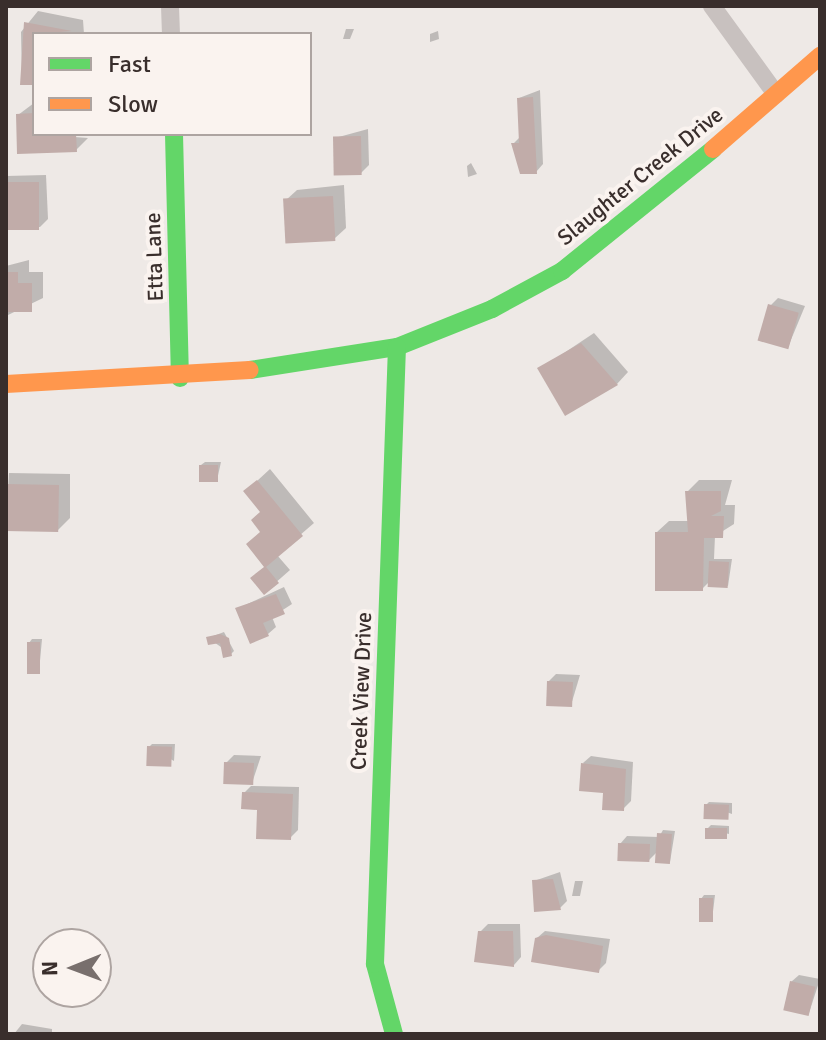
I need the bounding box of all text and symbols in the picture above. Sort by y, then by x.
legend [32,32,312,136]
text: Fast [108,49,151,79]
text: Slow [108,89,158,119]
street label: Slaughter Creek Drive [552,101,728,251]
street label: Etta Lane [139,212,169,302]
street label: Creek View Drive [345,611,377,771]
north arrow [32,928,112,1008]
text: N [36,961,63,976]

